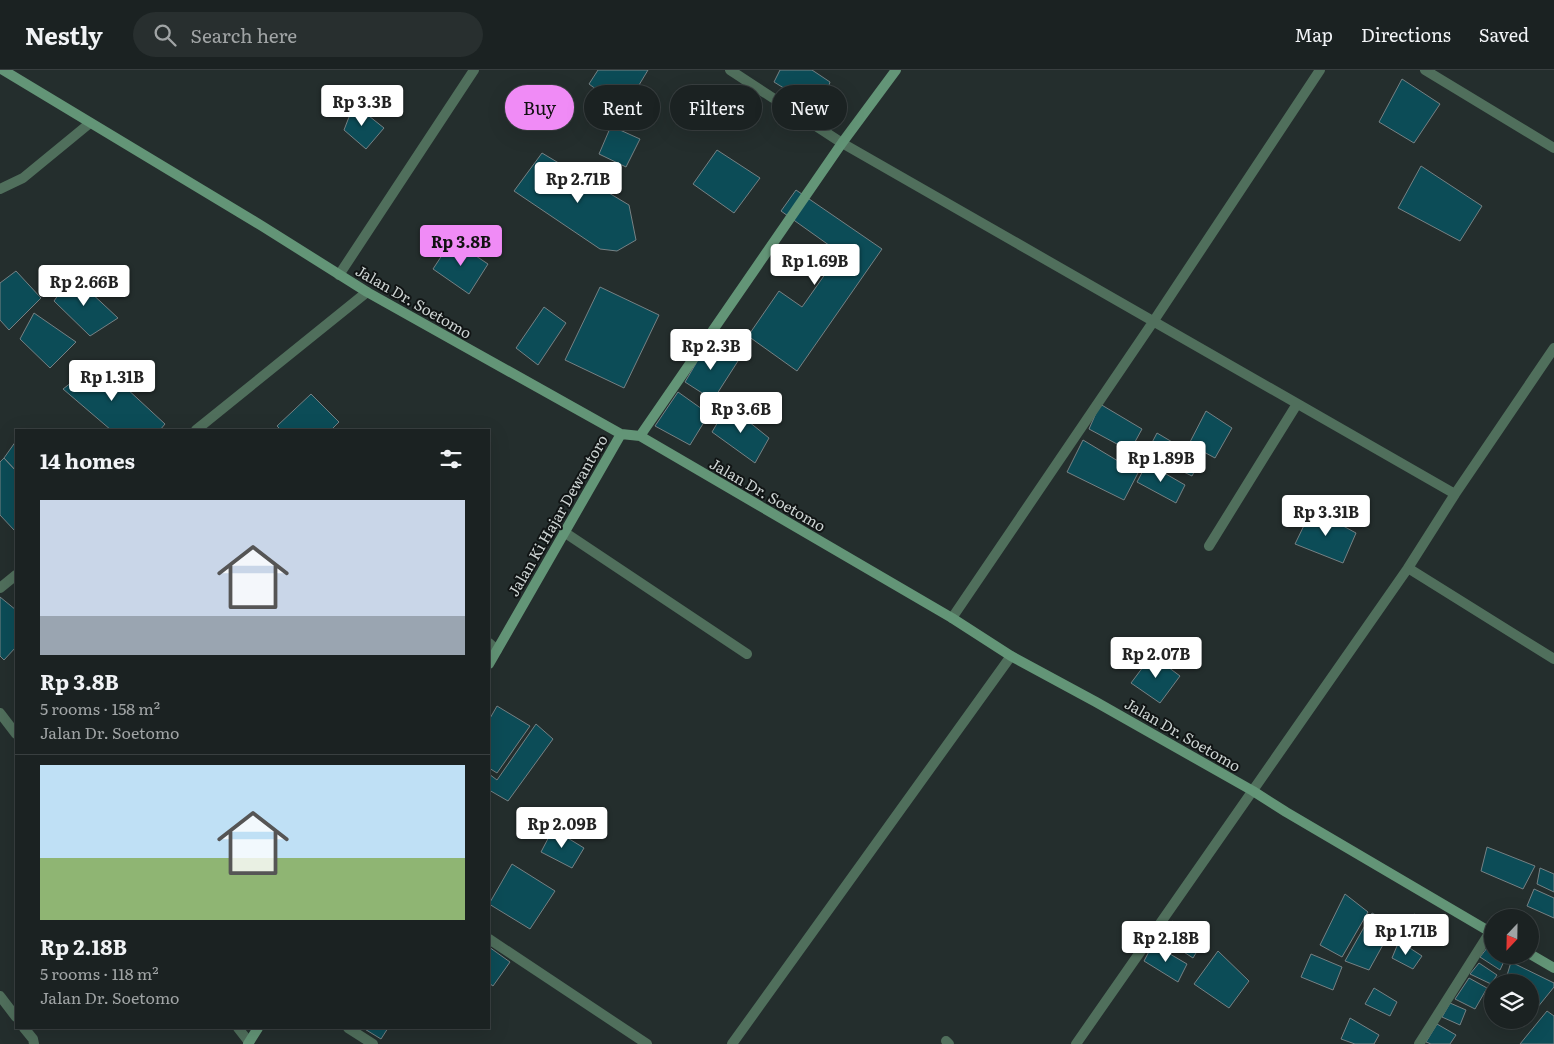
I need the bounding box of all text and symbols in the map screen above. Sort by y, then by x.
search box [133,12,483,57]
text: Nestly [25,17,103,52]
icon: search [151,21,179,49]
text: Search here [191,21,297,49]
text: Map [1295,21,1333,48]
text: Directions [1361,21,1451,48]
text: Saved [1479,21,1529,48]
pin: Rp 3.3B [316,85,408,127]
chip: Buy [505,85,574,130]
chip: Rent [584,85,660,130]
chip: Filters [670,85,762,130]
chip: New [772,85,847,130]
text: Rp 3.3B [332,89,392,113]
pin: Rp 2.71B [526,162,630,204]
text: Rp 2.71B [546,166,610,190]
pin: Rp 3.8B [415,224,507,267]
text: Rp 3.8B [431,229,491,253]
pin: Rp 1.69B [763,244,867,286]
text: Rp 1.69B [782,248,848,272]
street label: Jalan Dr. Soetomo [352,258,477,344]
pin: Rp 2.66B [32,264,136,307]
text: Rp 2.66B [49,269,119,293]
pin: Rp 2.3B [665,328,757,371]
text: Rp 2.3B [681,333,741,357]
pin: Rp 1.31B [60,360,164,402]
text: Rp 1.31B [80,364,144,388]
pin: Rp 3.6B [695,392,787,434]
text: Rp 3.6B [711,396,771,420]
street label: Jalan Ki Hajar Dewantoro [501,430,613,600]
pin: Rp 1.89B [1109,440,1213,483]
text: 14 homes [40,444,135,475]
icon: filters [437,445,465,473]
text: Rp 1.89B [1128,445,1194,469]
street label: Jalan Dr. Soetomo [706,451,831,537]
pin: Rp 3.31B [1274,494,1378,537]
text: Rp 3.31B [1293,499,1359,523]
icon: home [208,532,298,622]
pin: Rp 2.07B [1104,636,1208,679]
text: Rp 2.07B [1122,641,1190,665]
text: Rp 3.8B [40,665,119,696]
street label: Jalan Dr. Soetomo [1121,691,1246,777]
text: 5 rooms · 158 m² [40,696,160,720]
text: Jalan Dr. Soetomo [40,720,179,744]
icon: home [208,798,298,888]
pin: Rp 2.09B [510,806,614,849]
text: Rp 2.09B [527,811,597,835]
north arrow [1484,909,1539,964]
map controls [1484,909,1539,1029]
pin: Rp 1.71B [1354,914,1458,956]
text: Rp 1.71B [1375,918,1437,942]
pin: Rp 2.18B [1114,920,1218,963]
text: Rp 2.18B [1133,925,1199,949]
text: Rp 2.18B [40,930,127,961]
text: 5 rooms · 118 m² [40,961,159,985]
button: layers [1484,974,1539,1029]
text: Jalan Dr. Soetomo [40,985,179,1009]

